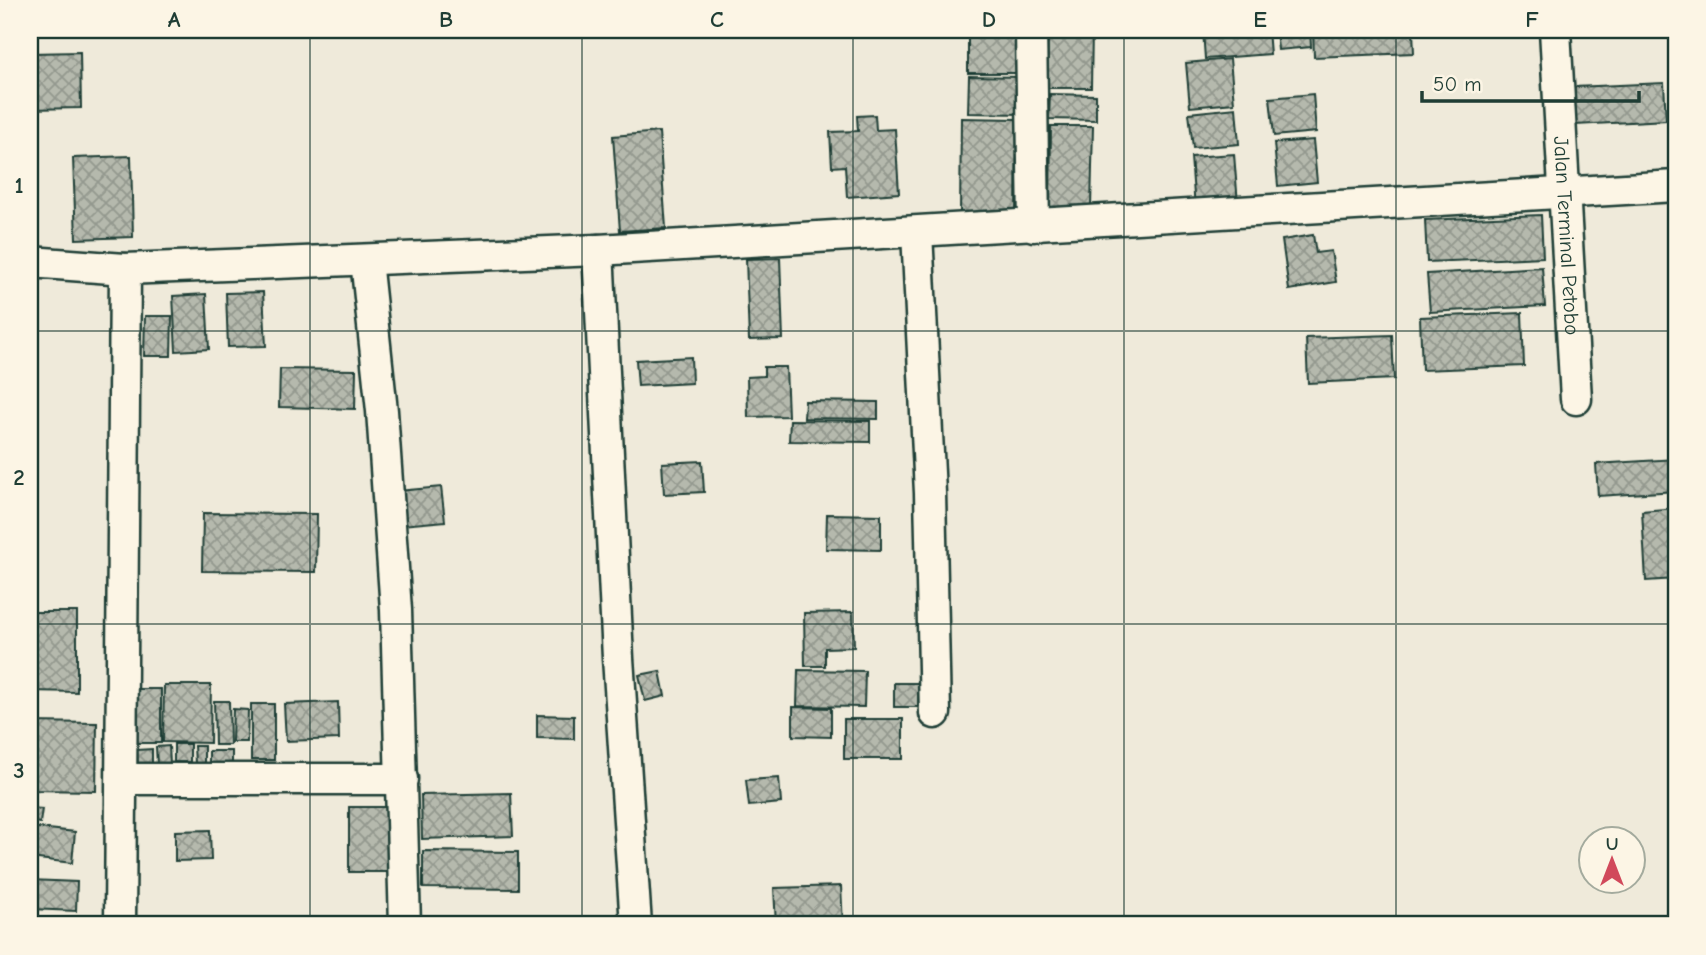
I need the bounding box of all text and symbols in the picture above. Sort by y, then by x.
text: A [168,6,181,33]
text: B [439,6,453,33]
text: C [710,6,724,33]
text: D [982,6,996,33]
text: E [1253,6,1267,33]
text: F [1525,6,1539,33]
scale bar [1422,60,1640,104]
text: 50 m [1433,72,1482,96]
street label: Jalan Terminal Petobo [1549,136,1584,336]
text: 1 [14,172,24,199]
text: 2 [13,464,25,491]
text: 3 [13,757,25,784]
north arrow [1576,825,1646,895]
text: U [1606,833,1618,855]

